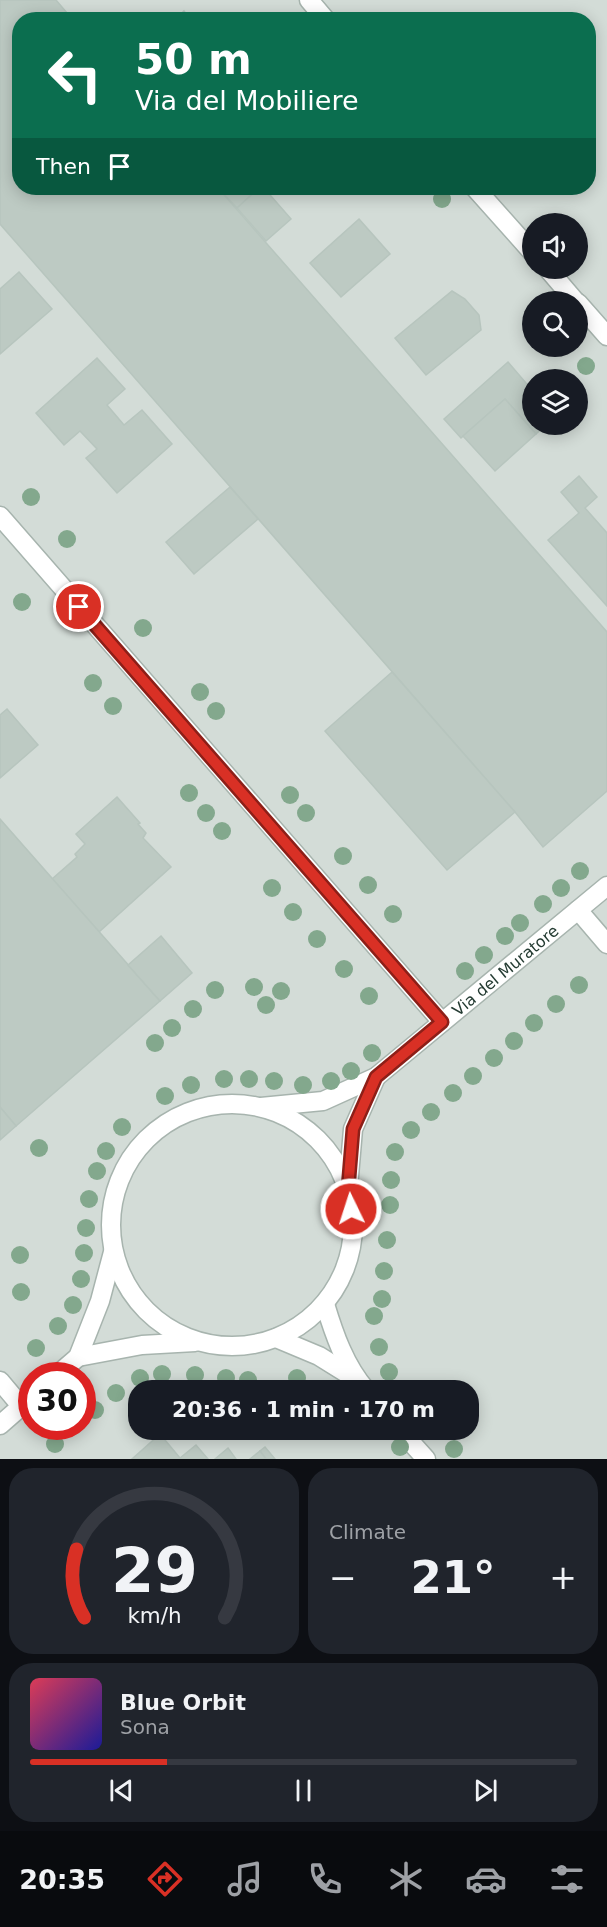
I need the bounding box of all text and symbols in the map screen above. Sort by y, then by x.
text: 50 m [135,35,252,84]
icon: left [36,36,114,114]
text: Via del Mobiliere [135,85,359,116]
icon: arrive [103,150,136,183]
text: Then [36,154,91,179]
map controls [522,213,588,435]
button: sound [522,213,588,279]
button: search [522,291,588,357]
button: layers [522,369,588,435]
pin [53,581,104,632]
icon: arrive [62,590,95,623]
street label: Via del Muratore [448,921,562,1020]
position arrow [319,1177,383,1241]
speed limit sign: 30 [18,1362,96,1440]
text: 20:36 · 1 min · 170 m [172,1397,435,1422]
text: Climate [329,1520,406,1544]
text: 29 [111,1534,197,1607]
text: 21° [410,1551,496,1604]
text: − [329,1558,357,1597]
text: + [549,1558,577,1597]
text: km/h [127,1603,181,1628]
text: Blue Orbit [120,1690,246,1715]
text: Sona [120,1715,170,1739]
icon: previous [105,1774,138,1807]
icon: pause [287,1774,320,1807]
icon: next [469,1774,502,1807]
icon: directions [144,1858,186,1900]
icon: music [224,1858,266,1900]
icon: phone [304,1858,346,1900]
icon: climate [385,1858,427,1900]
icon: car [465,1858,507,1900]
icon: filters [546,1858,588,1900]
text: 20:35 [19,1864,105,1895]

